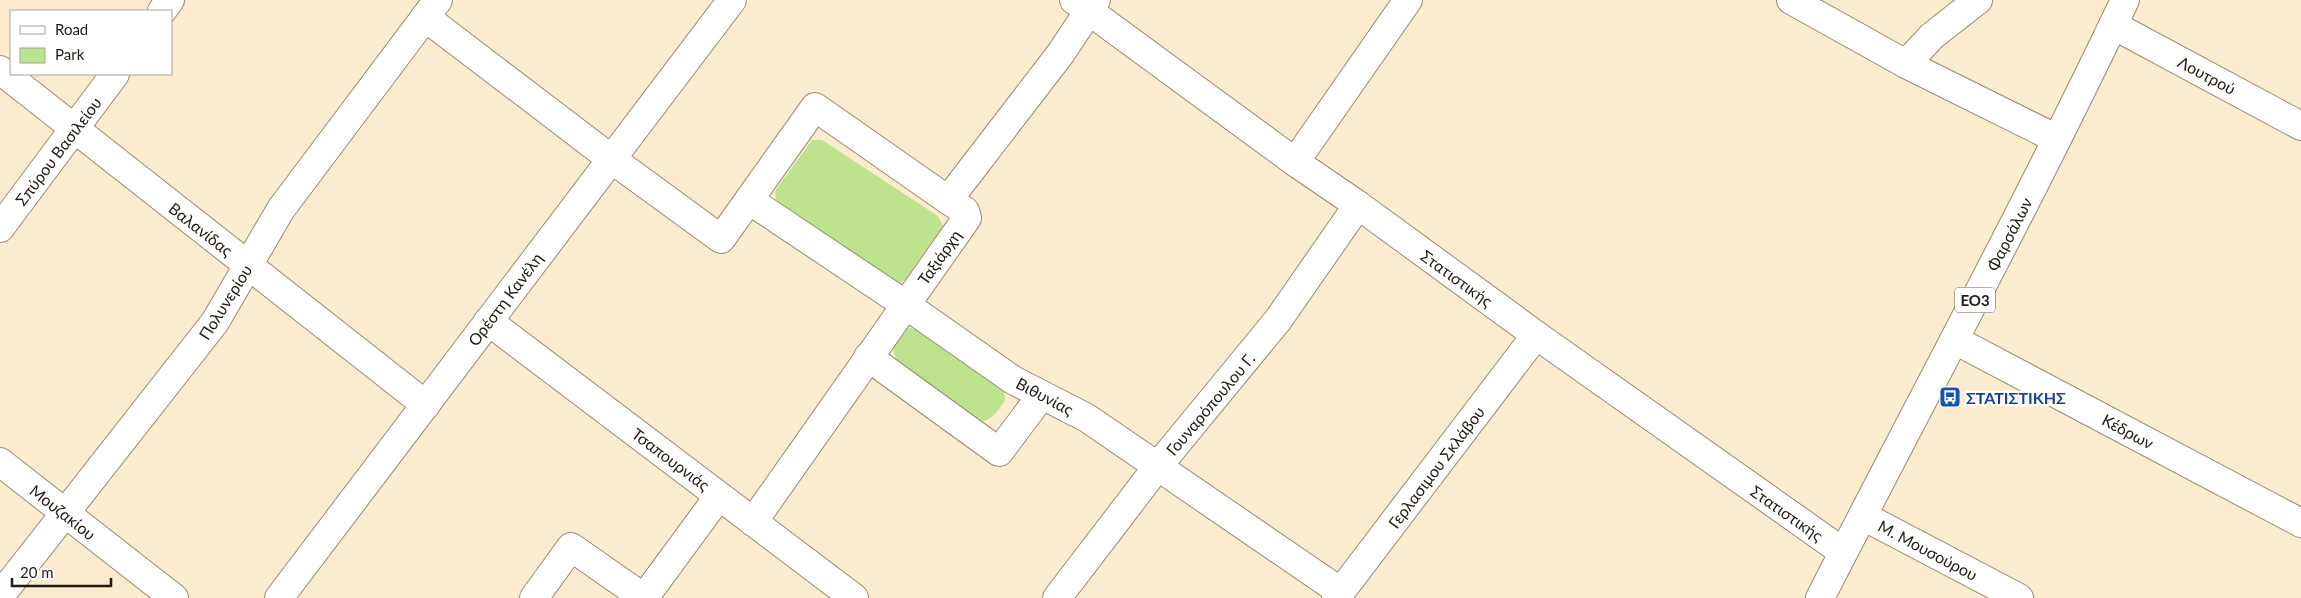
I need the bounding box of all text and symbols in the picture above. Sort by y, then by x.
legend [10,10,172,75]
text: Road [55,20,88,38]
text: Park [55,45,85,63]
street label: Λουτρού [2175,52,2239,98]
street label: Σπύρου Βασιλείου [11,93,105,209]
street label: Φαρσάλων [1982,194,2036,274]
street label: Βαλανίδας [165,198,237,260]
street label: Ταξιάρχη [913,226,966,289]
street label: Στατιστικής [1418,246,1497,311]
street label: Ορέστη Κανέλη [464,249,546,349]
street label: Πολυνερίου [195,261,255,343]
road number: ΕΟ3 [1955,288,1995,312]
street label: Γουναρόπουλου Γ. [1162,349,1258,459]
street label: Βιθυνίας [1013,373,1077,419]
bus stop icon: ΣΤΑΤΙΣΤΙΚΗΣ [1938,385,1962,409]
place label: ΣΤΑΤΙΣΤΙΚΗΣ [1966,388,2066,407]
street label: Γερλασιμου Σκλάβου [1384,402,1488,532]
street label: Κέδρων [2099,410,2157,452]
street label: Τσαπουρνιάς [628,424,714,495]
street label: Μουζακίου [26,480,100,544]
street label: Στατιστικής [1747,481,1827,545]
street label: Μ. Μουσούρου [1875,516,1981,584]
scale bar [12,556,111,588]
text: 20 m [20,563,54,581]

